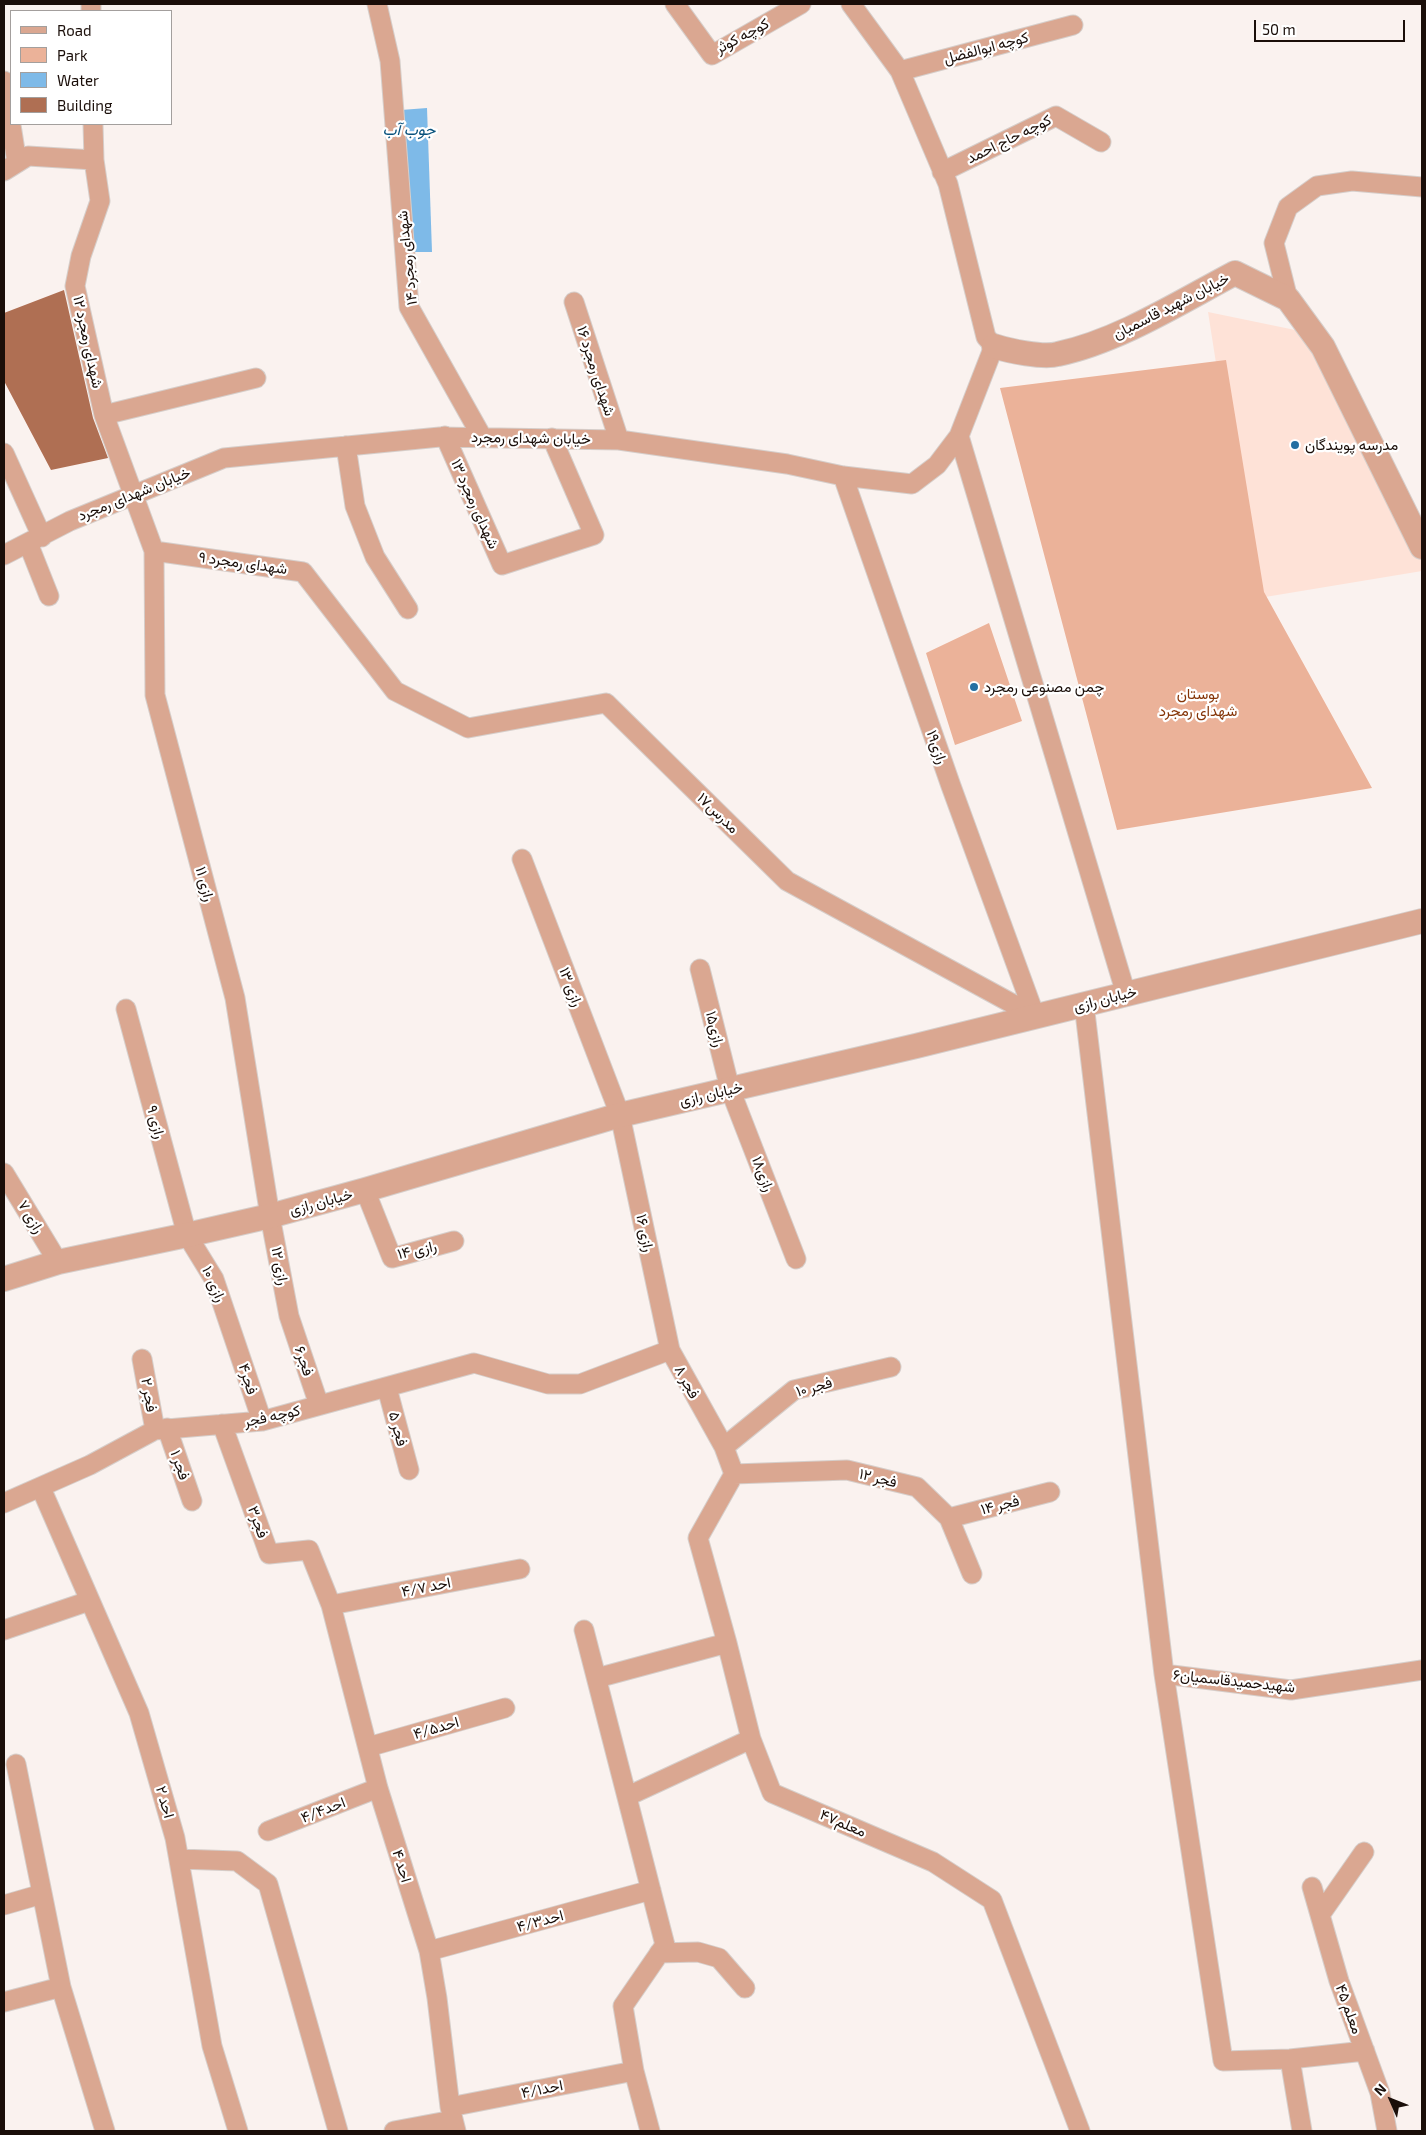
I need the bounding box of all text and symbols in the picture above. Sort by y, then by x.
legend [10,10,172,125]
scale bar [1256,10,1407,42]
street label: کوچه کوثر [712,14,772,58]
text: 50 m [1262,20,1296,38]
text: Road [57,21,92,39]
street label: کوچه ابوالفضل [942,28,1030,68]
text: Park [57,46,88,64]
text: Water [57,71,99,89]
text: Building [57,96,112,114]
street label: کوچه حاج احمد [964,111,1054,167]
water label: جوب آب [382,120,436,140]
street label: شهدای رمجرد ۱۴ [393,210,421,306]
street label: خیابان شهید قاسمیان [1110,269,1232,343]
street label: شهدای رمجرد ۱۲ [69,294,107,390]
street label: شهدای رمجرد ۱۶ [573,324,619,418]
street label: خیابان شهدای رمجرد [471,428,591,448]
place label: مدرسه پویندگان [1305,436,1398,454]
marker: مدرسه پویندگان [1289,439,1301,451]
street label: شهدای رمجرد ۱۳ [447,456,503,552]
street label: خیابان شهدای رمجرد [75,463,193,525]
street label: شهدای رمجرد ۹ [198,548,288,578]
place label: چمن مصنوعی رمجرد [984,678,1104,696]
marker: چمن مصنوعی رمجرد [968,681,980,693]
park label: بوستان شهدای رمجرد [1159,685,1237,720]
street label: رازی۱۹ [923,728,951,766]
street label: مدرس۱۷ [693,789,743,837]
street label: رازی ۱۱ [192,865,218,903]
street label: رازی ۱۳ [555,965,587,1009]
street label: خیابان رازی [1071,982,1139,1016]
street label: رازی۱۵ [702,1009,728,1049]
street label: خیابان رازی [678,1078,744,1110]
street label: رازی ۹ [143,1103,169,1141]
street label: رازی۱۸ [748,1154,778,1194]
street label: خیابان رازی [287,1185,355,1219]
street label: رازی ۷ [14,1197,48,1237]
street label: رازی ۱۶ [632,1212,658,1254]
street label: رازی ۱۴ [396,1237,438,1263]
street label: رازی ۱۲ [267,1245,293,1287]
street label: رازی ۱۰ [198,1263,230,1305]
street label: فجر۶ [291,1344,317,1378]
street label: فجر۴ [235,1361,261,1397]
street label: فجر ۸ [671,1362,703,1402]
street label: فجر ۱۰ [794,1373,834,1401]
street label: فجر ۲ [137,1377,161,1413]
street label: کوچه فجر [242,1401,302,1431]
street label: فجر ۵ [385,1410,411,1448]
street label: فجر ۱ [167,1448,193,1482]
street label: فجر ۱۲ [857,1465,899,1491]
street label: فجر ۱۴ [979,1492,1021,1518]
street label: فجر۳ [244,1504,272,1540]
street label: احد ۴/۷ [400,1573,452,1601]
street label: شهیدحمیدقاسمیان۶ [1172,1666,1296,1696]
street label: احد۴/۵ [411,1713,461,1743]
street label: احد ۲ [152,1784,178,1820]
street label: احد۴/۴ [298,1793,348,1827]
street label: معلم۴۷ [817,1805,869,1841]
street label: احد ۴ [389,1847,415,1885]
street label: احد۴/۳ [515,1906,565,1936]
street label: معلم ۴۵ [1332,1982,1366,2036]
north arrow [1366,2075,1416,2125]
street label: احد۴/۱ [520,2076,564,2102]
text: N [1370,2080,1389,2099]

